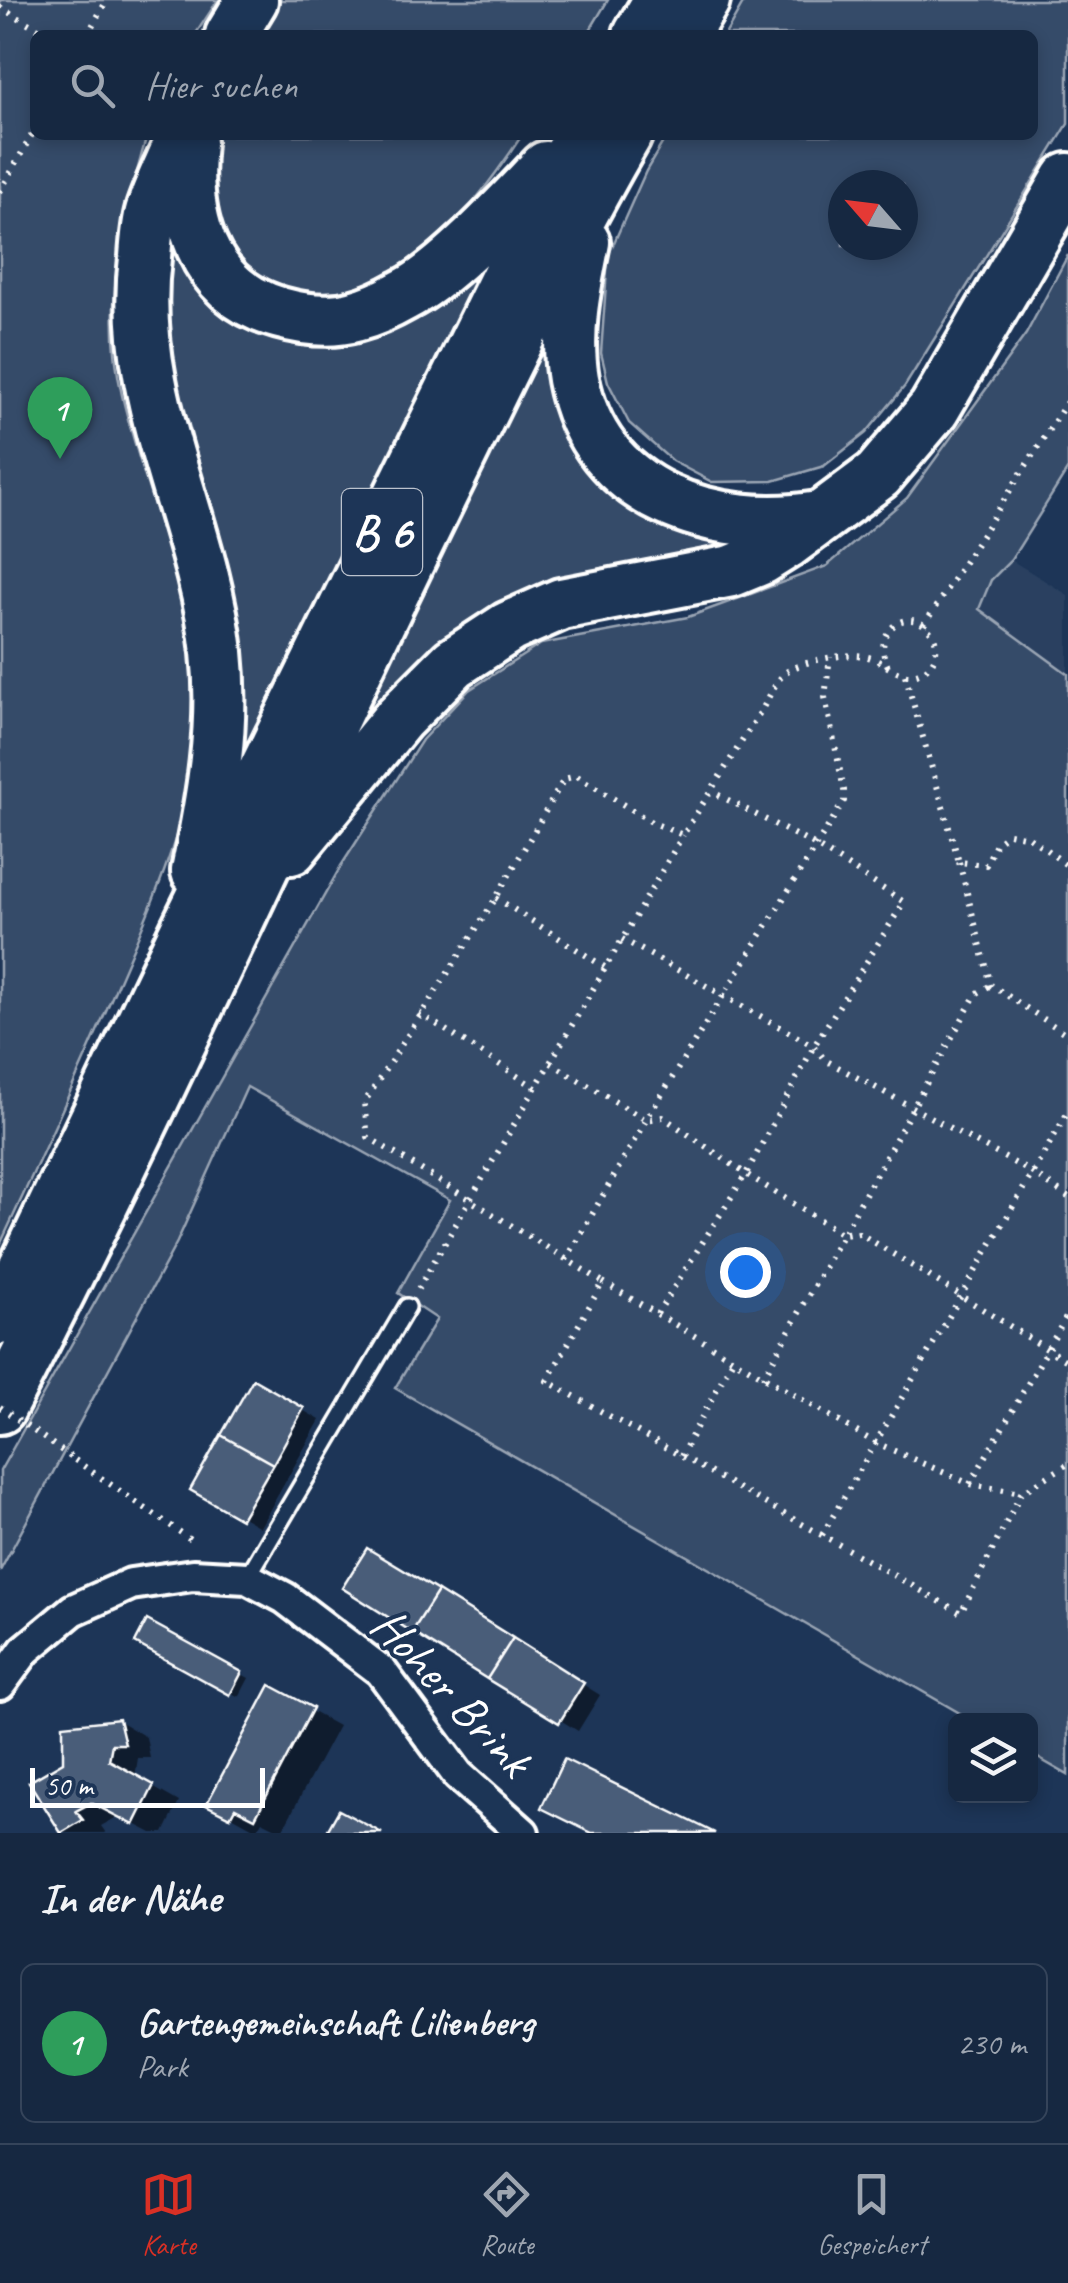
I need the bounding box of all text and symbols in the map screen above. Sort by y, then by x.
search box [30,30,1038,140]
icon: search [65,58,120,113]
text: Hier suchen [145,62,297,109]
north arrow [828,170,918,260]
pin: 1 [28,376,92,459]
road number: B 6 [342,489,422,575]
your location [720,1247,771,1298]
street label: Hoher Brink [358,1594,548,1792]
map controls [948,1713,1038,1803]
button: layers [948,1713,1038,1803]
scale bar [30,1763,265,1808]
text: 50 m [45,1768,93,1803]
text: In der Nähe [40,1872,221,1925]
text: Gartengemeinschaft Lilienberg [137,1999,534,2046]
text: 1 [67,2023,82,2064]
text: 230 m [957,2023,1026,2064]
text: Park [137,2046,188,2087]
tab: Karte [141,2167,196,2262]
tab: Route [479,2167,534,2262]
tab: Gespeichert [817,2167,927,2262]

